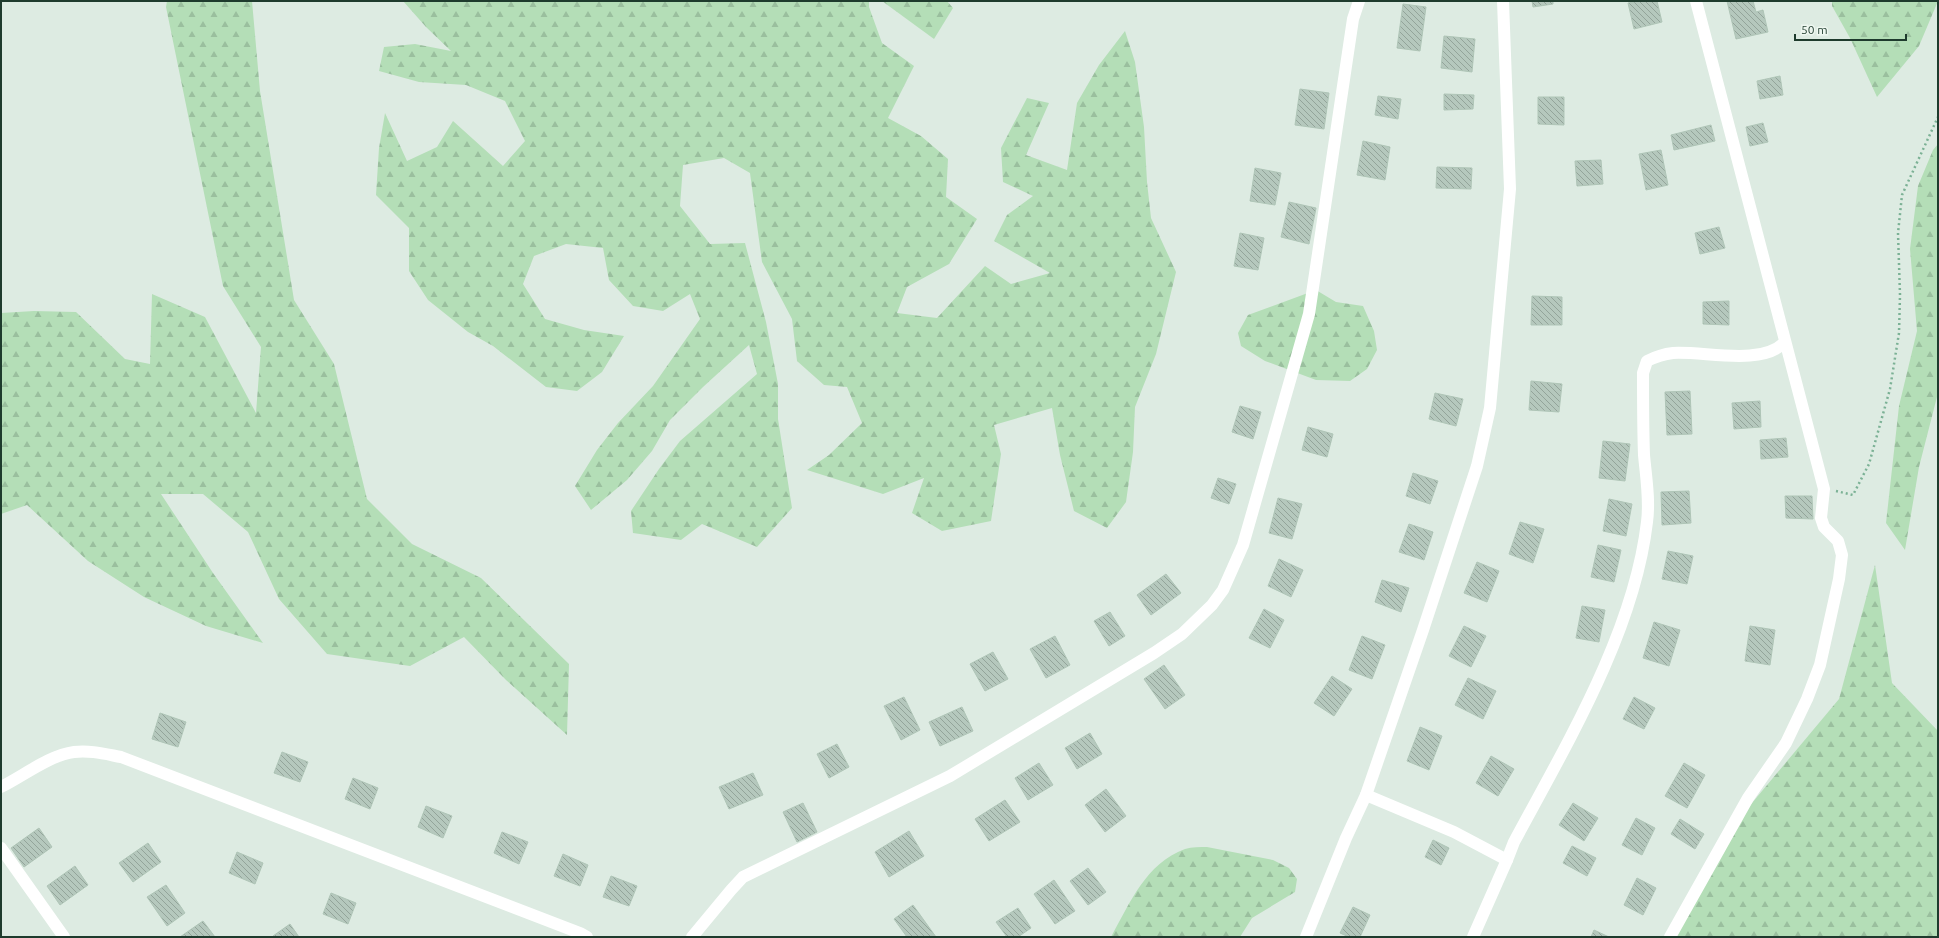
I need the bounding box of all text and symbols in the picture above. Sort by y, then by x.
scale bar [1795,16,1906,42]
text: 50 m [1801,23,1828,36]

